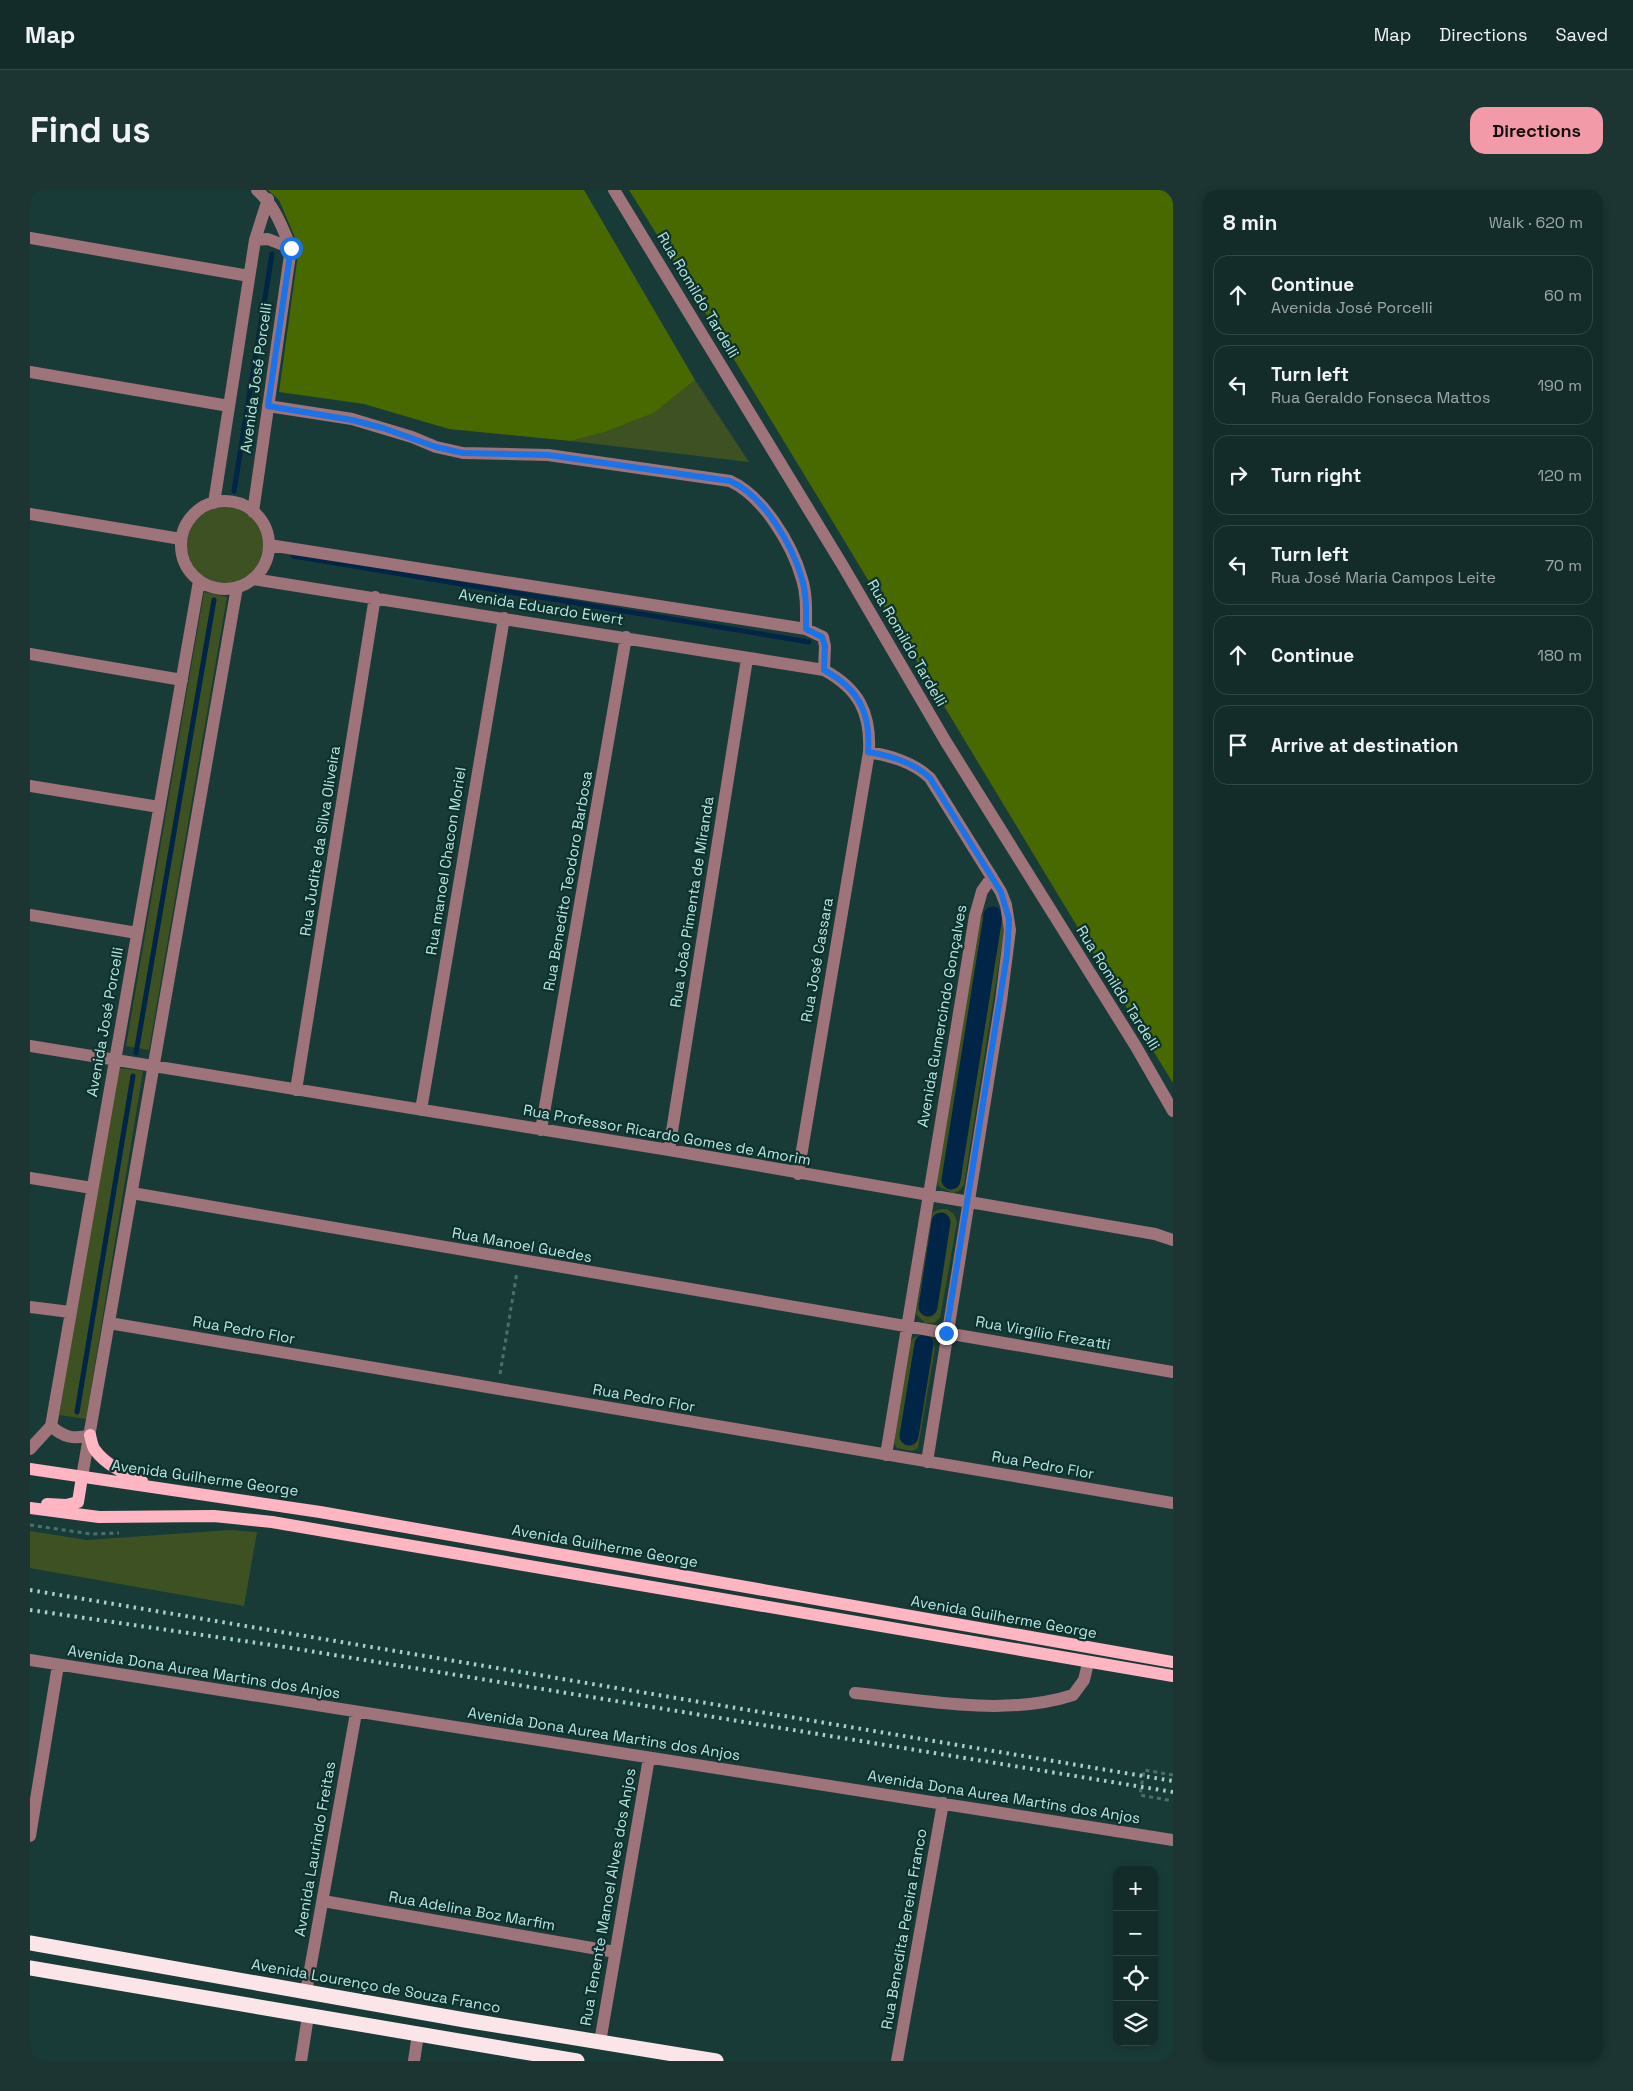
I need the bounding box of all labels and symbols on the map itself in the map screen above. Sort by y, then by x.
street label: Rua Romildo Tardelli [653,228,744,361]
route start [280,237,303,260]
street label: Avenida José Porcelli [236,302,275,454]
street label: Rua Romildo Tardelli [863,576,952,710]
street label: Avenida Eduardo Ewert [457,584,625,629]
street label: Rua Judite da Silva Oliveira [295,744,344,937]
street label: Rua manoel Chacon Moriel [421,766,470,956]
street label: Rua Benedito Teodoro Barbosa [539,769,596,992]
street label: Rua João Pimenta de Miranda [665,794,718,1009]
street label: Rua José Cassara [796,896,837,1024]
street label: Avenida Gumercindo Gonçalves [913,903,970,1129]
street label: Rua Romildo Tardelli [1072,922,1165,1054]
street label: Avenida José Porcelli [82,946,127,1098]
street label: Rua Professor Ricardo Gomes de Amorim [522,1100,812,1169]
street label: Rua Manoel Guedes [451,1223,594,1266]
street label: Rua Pedro Flor [191,1311,297,1348]
street label: Rua Virgílio Frezatti [974,1311,1112,1354]
route end [935,1322,958,1345]
street label: Rua Pedro Flor [591,1379,697,1416]
street label: Rua Pedro Flor [990,1446,1096,1483]
street label: Avenida Guilherme George [110,1455,300,1500]
street label: Avenida Guilherme George [511,1520,700,1571]
street label: Avenida Guilherme George [910,1591,1099,1642]
street label: Avenida Dona Aurea Martins dos Anjos [66,1641,342,1702]
street label: Avenida Dona Aurea Martins dos Anjos [466,1703,742,1764]
street label: Avenida Laurindo Freitas [290,1760,339,1938]
street label: Avenida Dona Aurea Martins dos Anjos [866,1766,1142,1827]
street label: Rua Tenente Manoel Alves dos Anjos [575,1767,640,2027]
street label: Rua Benedita Pereira Franco [876,1827,931,2031]
street label: Rua Adelina Boz Marfim [387,1887,557,1935]
street label: Avenida Lourenço de Souza Franco [250,1954,502,2017]

